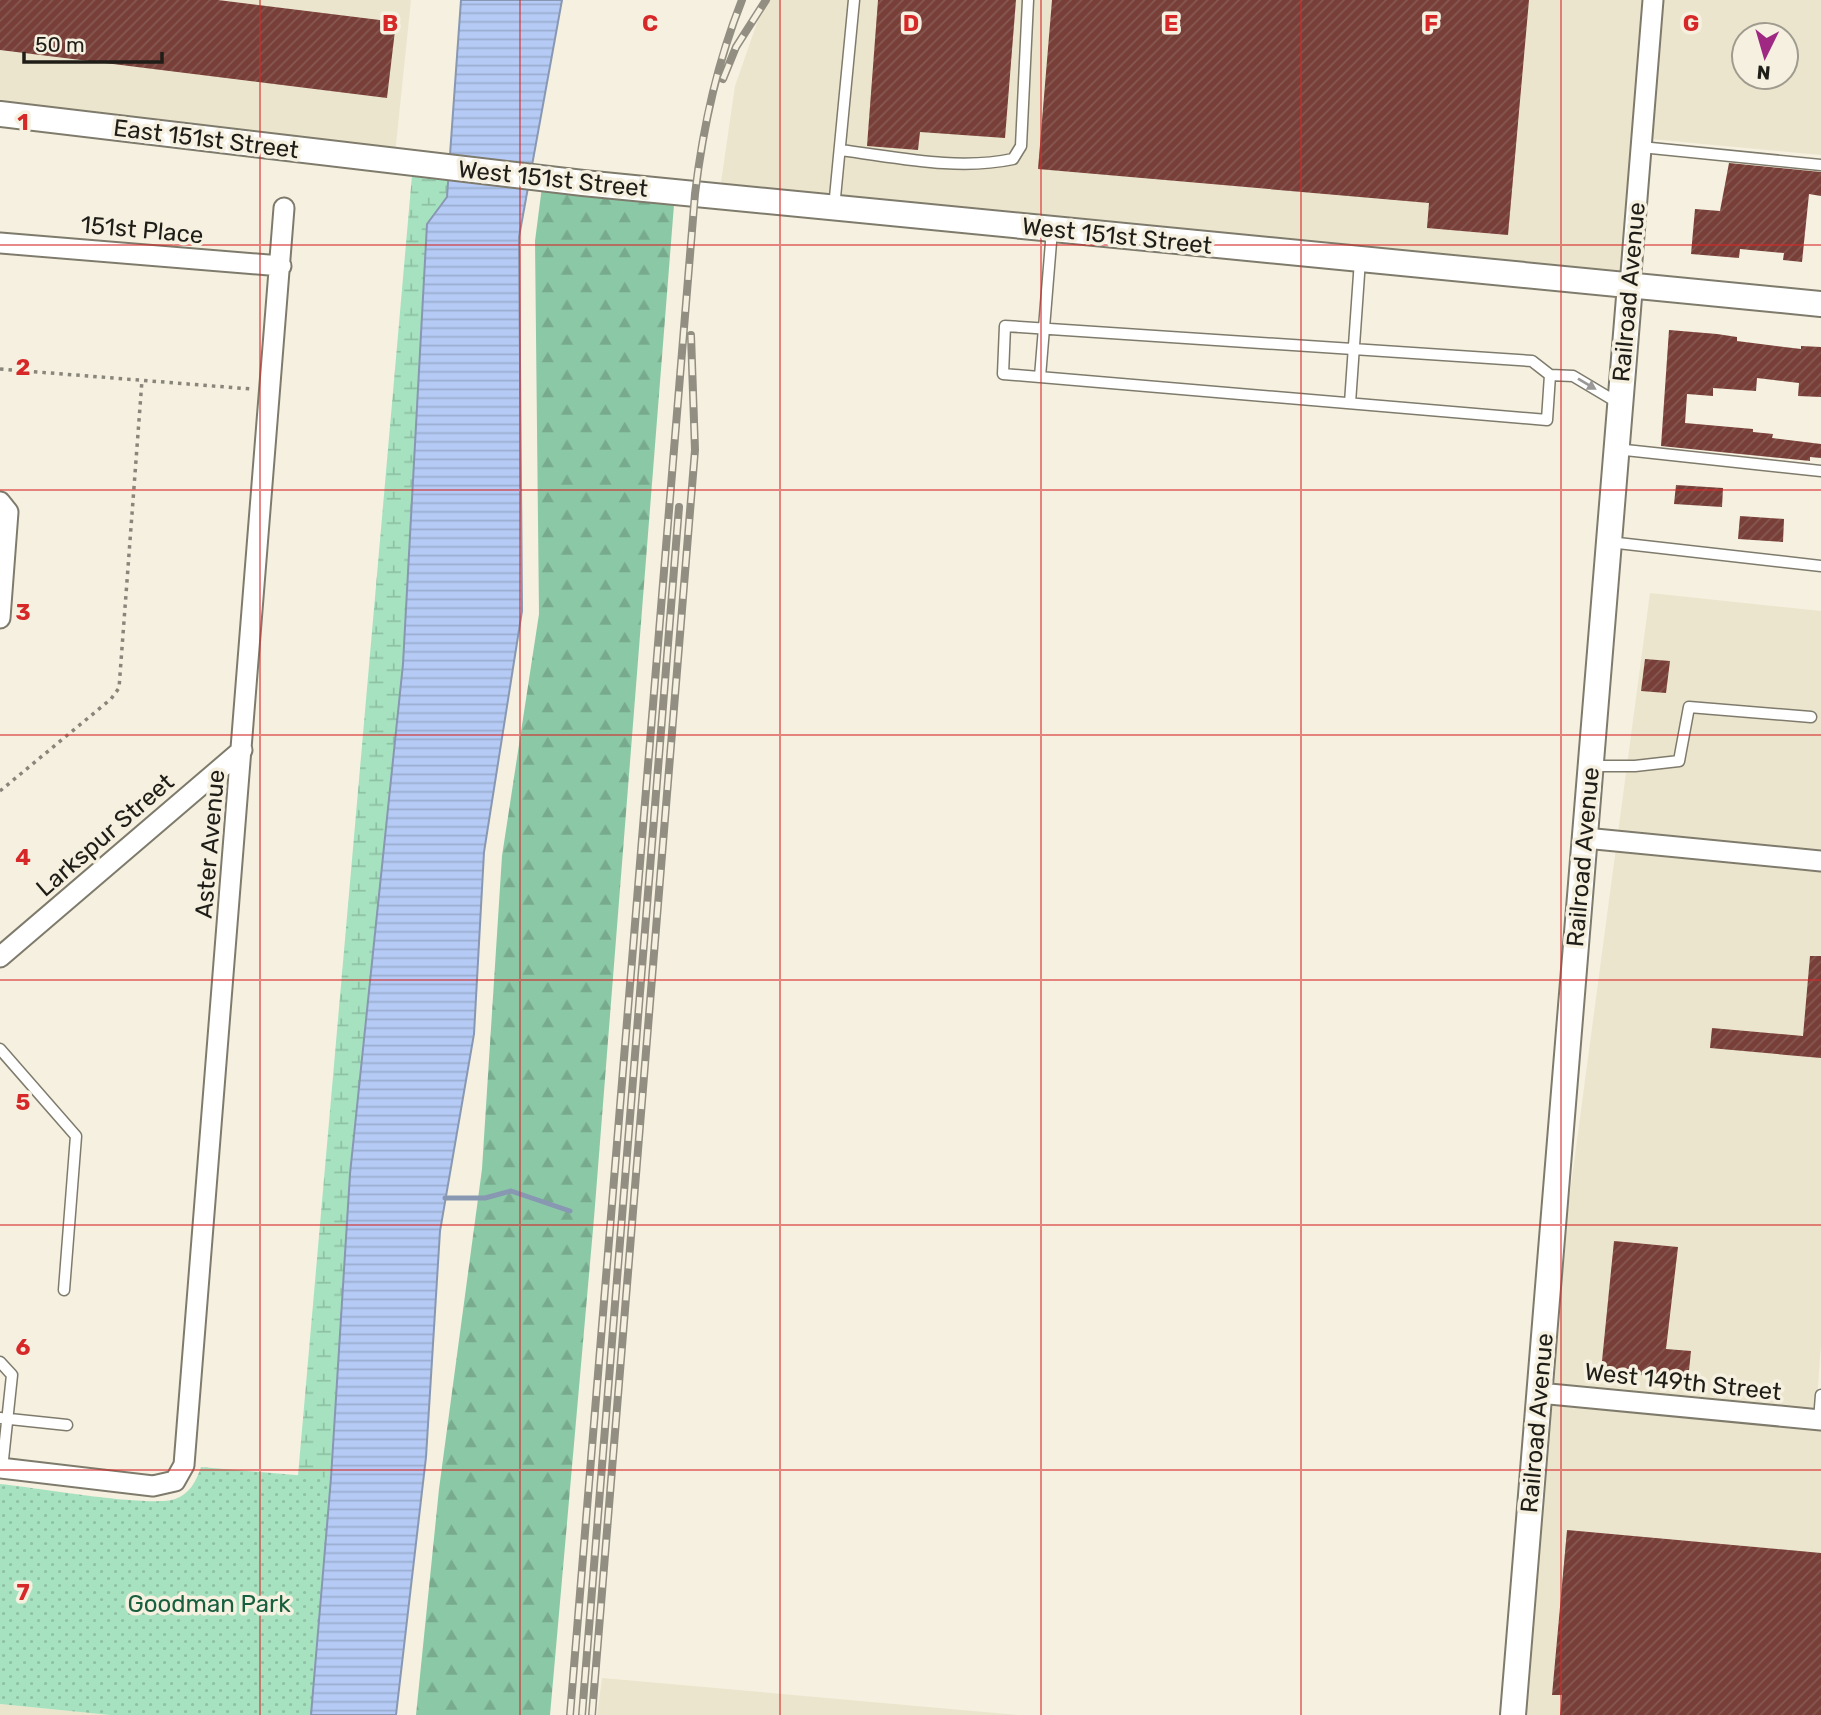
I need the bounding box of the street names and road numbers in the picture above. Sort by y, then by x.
street label: East 151st Street [112,114,300,164]
street label: West 151st Street [457,155,649,203]
street label: Railroad Avenue [1607,201,1651,383]
street label: 151st Place [79,211,205,249]
street label: West 151st Street [1021,212,1213,260]
street label: Railroad Avenue [1561,766,1605,948]
street label: Larkspur Street [31,768,179,902]
street label: Aster Avenue [190,769,230,919]
street label: Railroad Avenue [1515,1332,1559,1514]
street label: West 149th Street [1583,1358,1783,1406]

